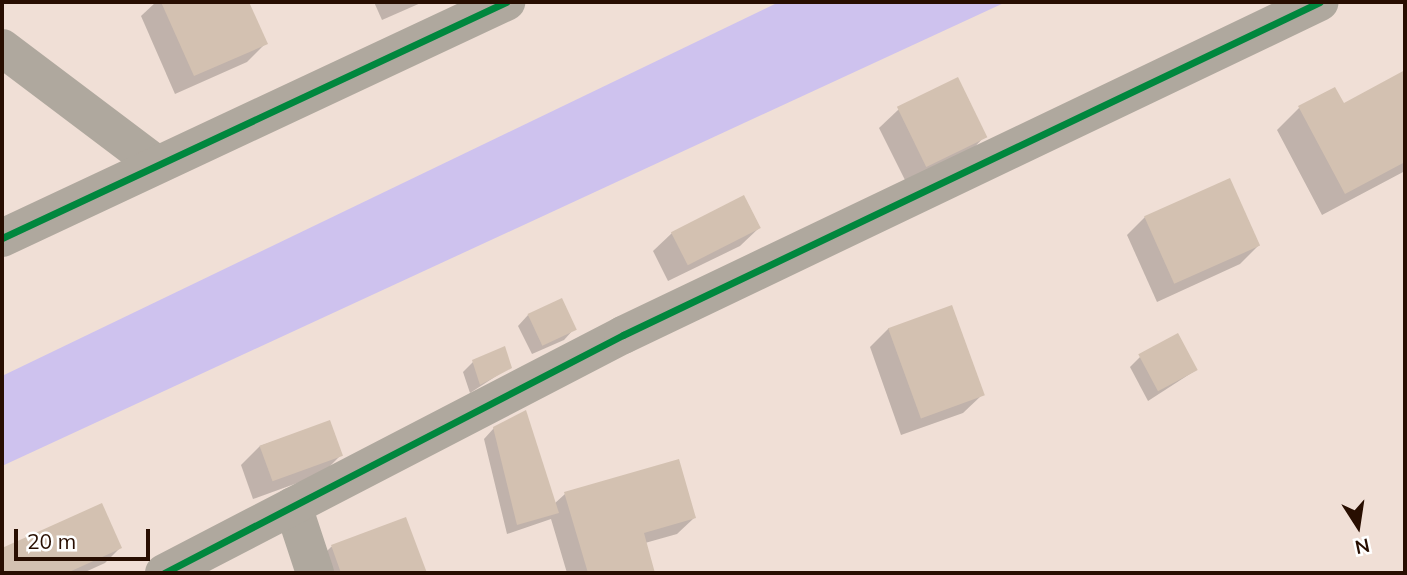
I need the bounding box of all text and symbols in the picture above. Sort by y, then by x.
north arrow [1323,491,1393,561]
scale bar [18,516,154,560]
text: 20 m [27,528,76,554]
text: N [1353,533,1372,560]

